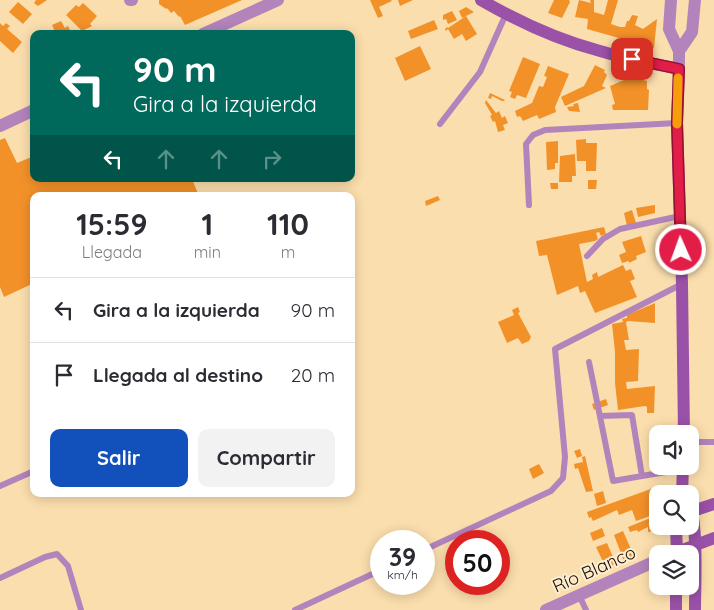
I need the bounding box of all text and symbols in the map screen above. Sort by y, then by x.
pin [611,38,653,80]
icon: arrive [618,45,646,73]
text: 90 m [133,47,216,91]
icon: left [50,50,115,115]
text: Gira a la izquierda [133,90,317,118]
icon: left [99,145,127,173]
icon: ahead [152,145,180,173]
icon: ahead [205,145,233,173]
icon: right [258,145,286,173]
text: 15:59 [76,205,148,243]
text: 1 [202,205,213,243]
text: 110 [267,205,309,243]
position arrow [654,223,706,275]
text: Llegada [82,242,142,262]
text: min [194,242,221,262]
text: m [281,242,295,262]
icon: left [50,296,78,324]
text: Gira a la izquierda [93,298,260,322]
text: 90 m [291,298,335,322]
icon: arrive [50,361,78,389]
text: Llegada al destino [93,363,263,387]
text: 20 m [291,363,335,387]
map controls [649,425,699,595]
button: sound [649,425,699,475]
button: Salir [50,429,188,487]
button: Compartir [198,429,335,487]
button: search [649,485,699,535]
speed limit sign: 50 [445,530,510,595]
street label: Río Blanco [549,540,639,598]
text: 39 [389,541,416,572]
button: layers [649,545,699,595]
text: km/h [387,567,418,582]

